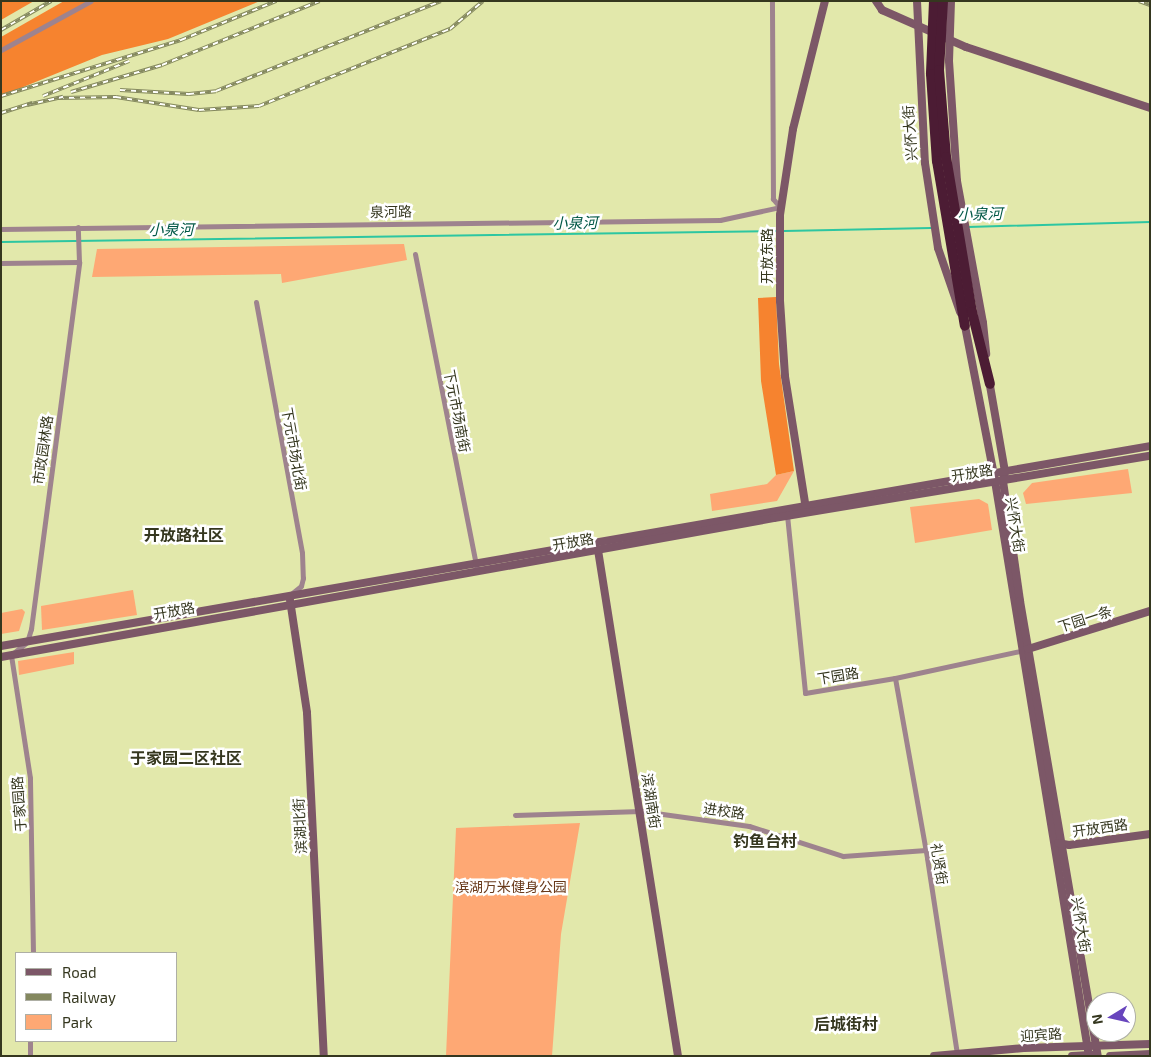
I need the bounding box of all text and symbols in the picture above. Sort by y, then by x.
street label: 兴怀大街 [900,104,920,162]
street label: 泉河路 [370,203,412,221]
water label: 小泉河 [957,205,1003,223]
water label: 小泉河 [552,214,598,232]
water label: 小泉河 [149,221,193,239]
street label: 开放东路 [759,228,775,284]
street label: 下元市场南街 [441,368,473,454]
street label: 下元市场北街 [278,406,310,492]
street label: 市政园林路 [30,414,56,486]
street label: 开放路 [950,461,994,485]
street label: 兴怀大街 [1002,496,1028,554]
district label: 开放路社区 [144,525,224,545]
street label: 开放路 [551,530,595,554]
street label: 开放路 [152,599,196,623]
street label: 下园一条 [1056,602,1114,636]
street label: 下园路 [816,664,860,688]
district label: 于家园二区社区 [130,748,242,768]
street label: 滨湖南街 [638,772,664,830]
street label: 于家园路 [9,775,29,833]
street label: 滨湖北街 [290,798,310,854]
street label: 进校路 [702,800,746,822]
street label: 开放西路 [1071,816,1129,840]
district label: 钓鱼台村 [733,831,797,851]
street label: 礼贤街 [927,842,951,886]
park label: 滨湖万米健身公园 [455,879,567,895]
street label: 兴怀大街 [1068,896,1094,954]
legend [15,952,178,1042]
text: Road [62,963,97,981]
text: Railway [62,988,116,1006]
north arrow [1086,992,1136,1042]
text: Park [62,1013,93,1031]
text: N [1087,1013,1106,1026]
district label: 后城街村 [814,1014,878,1034]
street label: 迎宾路 [1019,1025,1063,1045]

